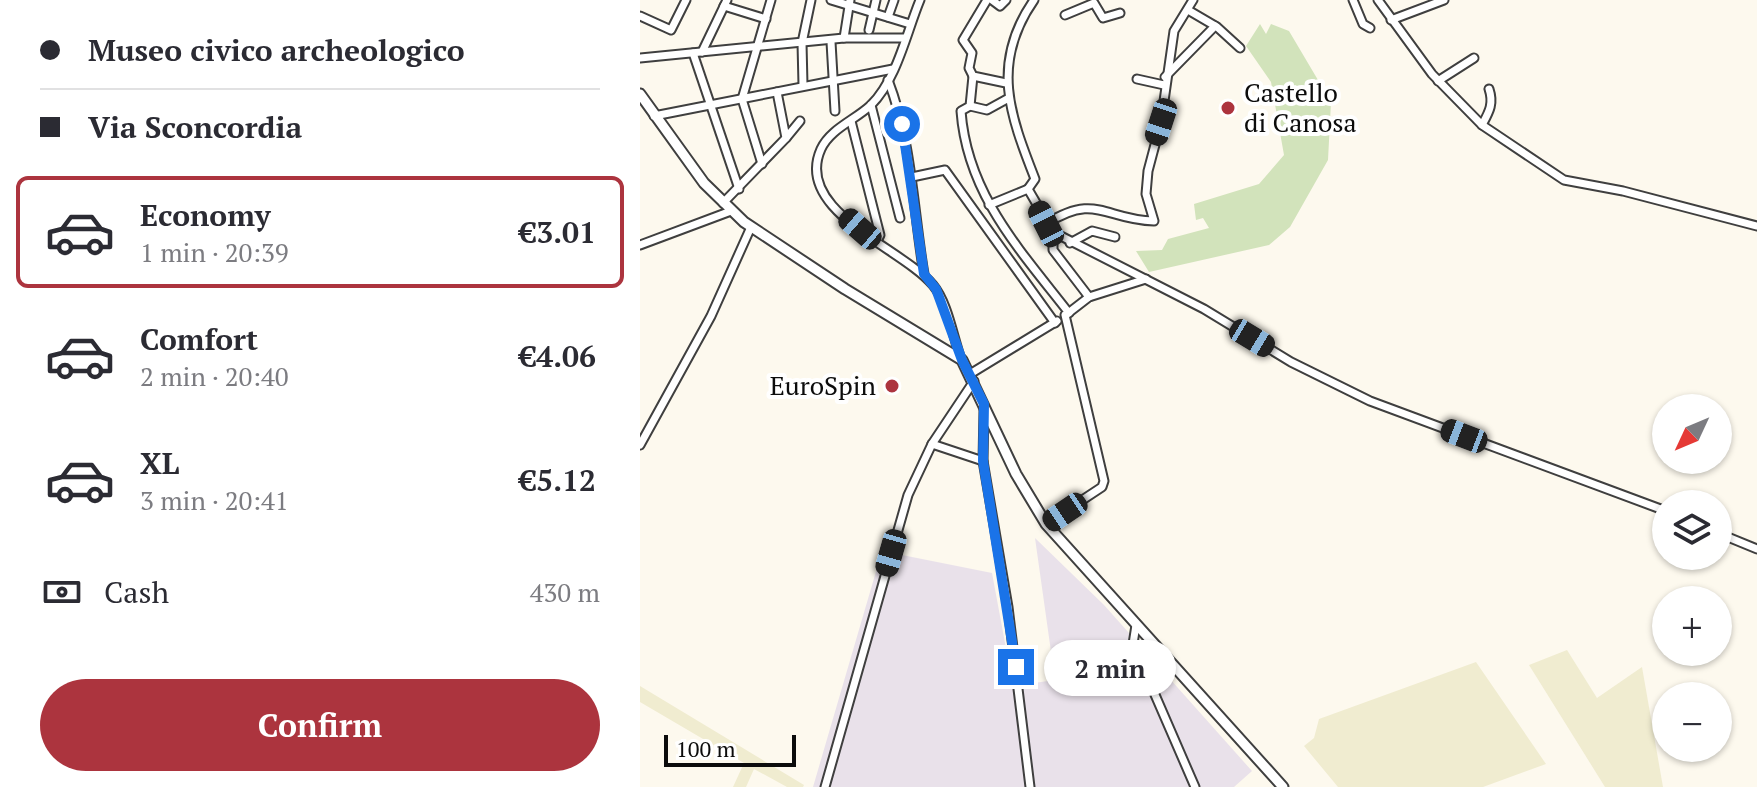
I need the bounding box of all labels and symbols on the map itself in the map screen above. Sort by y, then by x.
place label: Castello di Canosa [1244,75,1357,139]
car [1142,95,1180,149]
marker: Castello di Canosa [1219,99,1237,117]
route start [884,106,920,142]
car [1024,197,1068,251]
car [834,204,886,254]
car [1225,315,1279,361]
place label: EuroSpin [770,368,876,402]
marker: EuroSpin [883,377,901,395]
north arrow [1652,394,1732,474]
car [1437,416,1491,456]
car [1038,489,1092,535]
car [873,527,909,579]
callout: 2 min [1044,639,1176,695]
route end [998,649,1034,685]
scale bar [664,731,796,767]

